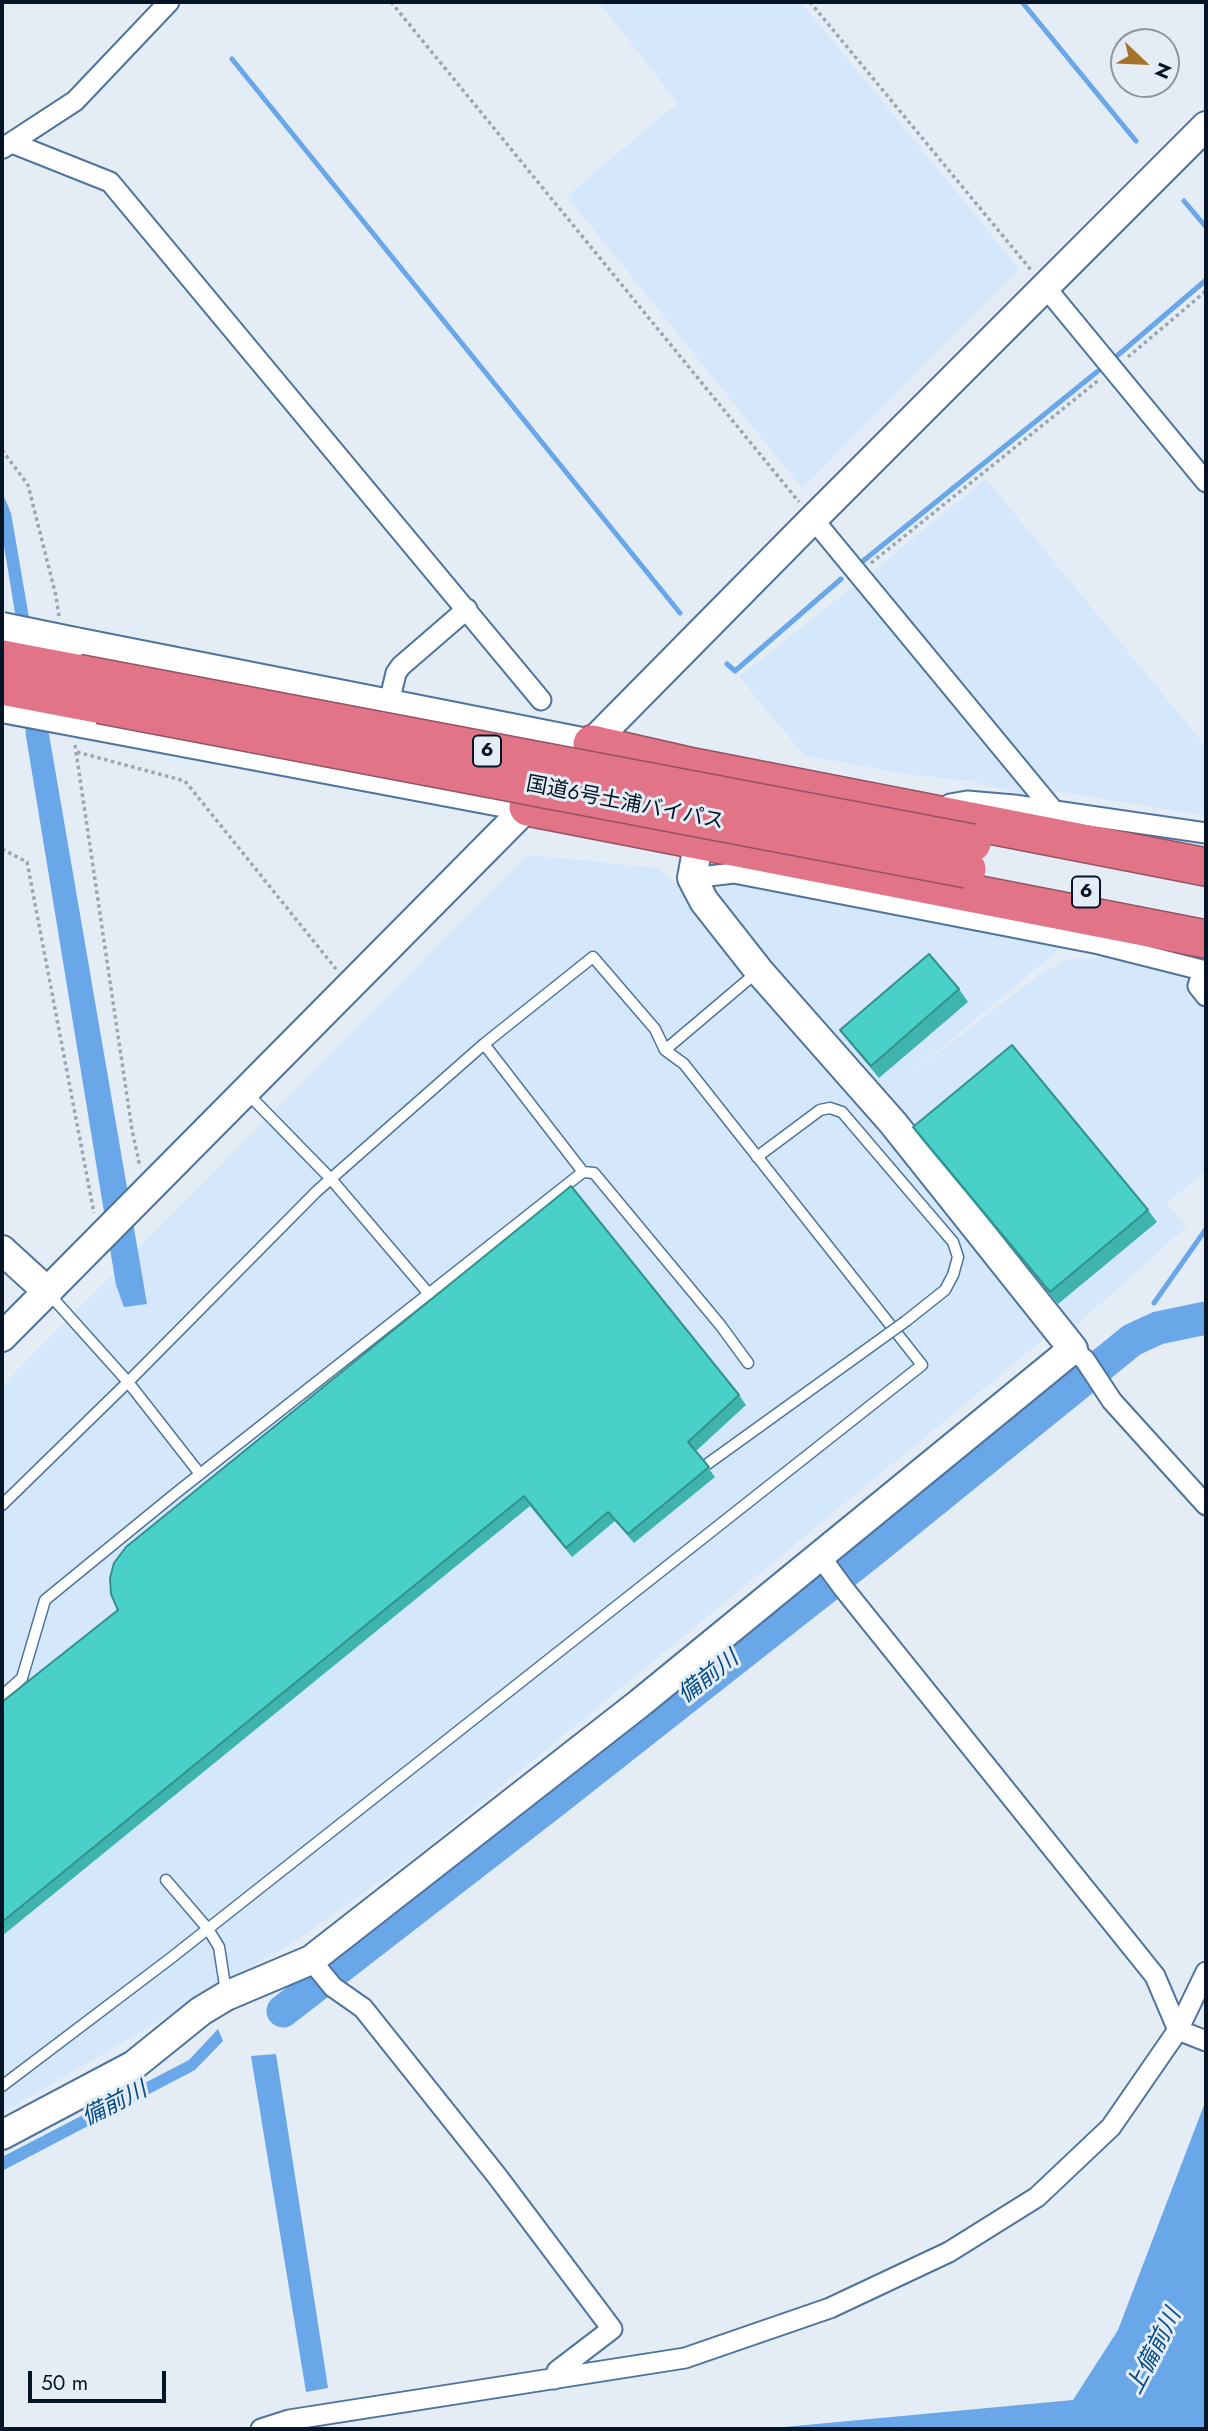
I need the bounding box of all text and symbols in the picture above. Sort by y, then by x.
north arrow [1110,28,1180,98]
text: N [1148,58,1178,83]
road number: 6 [473,736,501,766]
street label: 国道6号土浦バイパス [524,772,726,836]
road number: 6 [1072,876,1100,908]
water label: 備前川 [673,1646,745,1710]
water label: 備前川 [78,2077,152,2133]
water label: 上備前川 [1122,2305,1188,2399]
scale bar [32,2358,170,2402]
text: 50 m [41,2368,88,2398]

